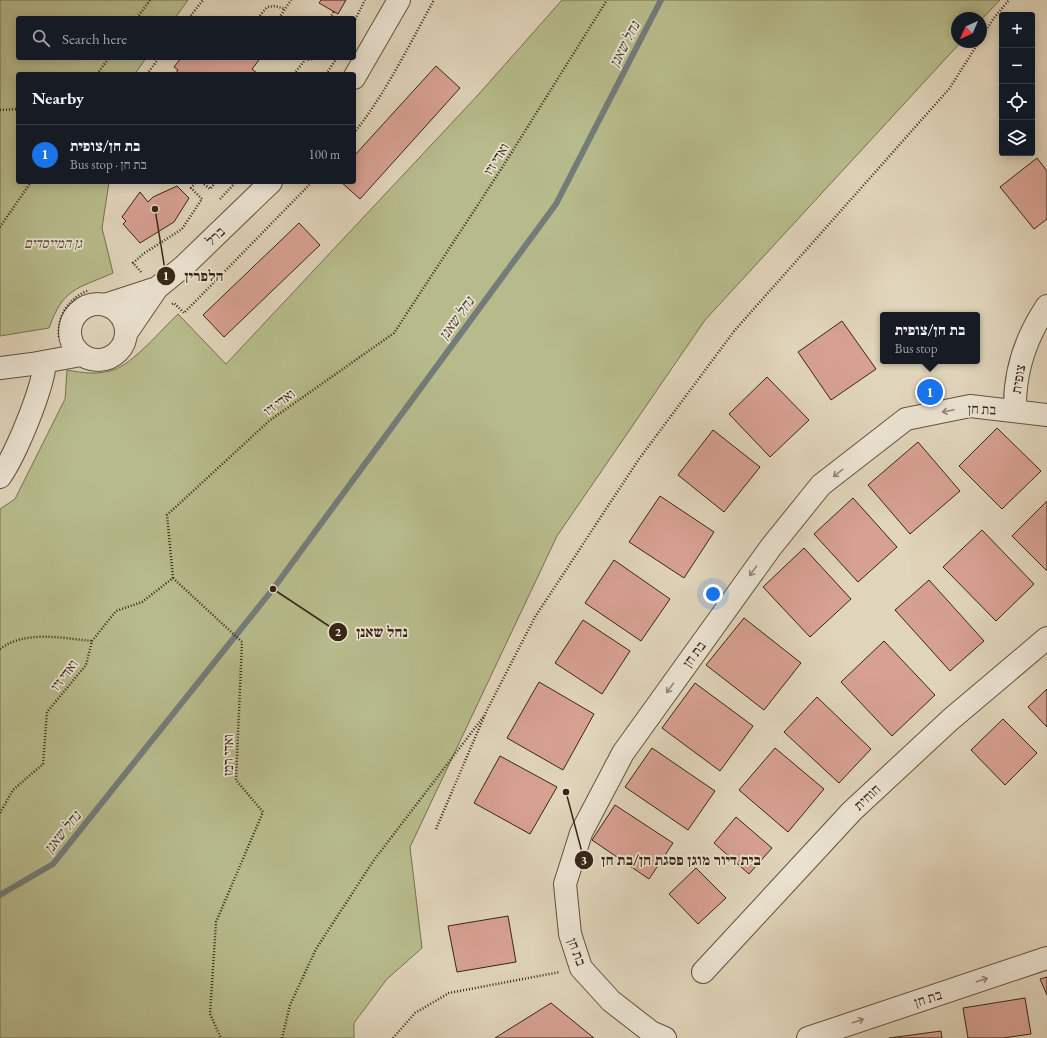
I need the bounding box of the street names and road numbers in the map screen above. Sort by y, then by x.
street label: ואדי זיו [479,139,513,179]
street label: ברל [201,222,229,249]
street label: צופית [1007,363,1029,395]
street label: ואדי זיו [259,384,299,420]
street label: בת חן [968,400,997,418]
street label: בת חן [678,637,710,671]
street label: ואדי זיו [46,655,82,695]
street label: ואדי רמז [219,734,237,776]
street label: חוחית [850,780,884,814]
street label: בת חן [564,936,591,969]
street label: בת חן [912,985,944,1011]

